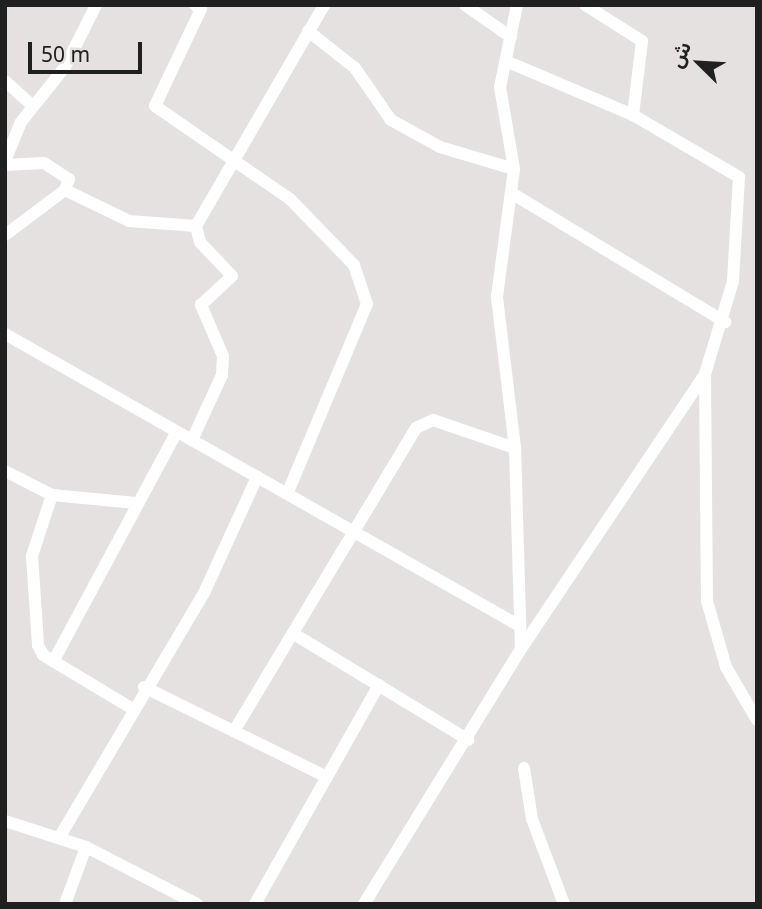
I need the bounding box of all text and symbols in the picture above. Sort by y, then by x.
scale bar [32,28,145,72]
north arrow [664,28,734,98]
text: ش [663,37,697,72]
text: 50 m [41,40,90,68]

